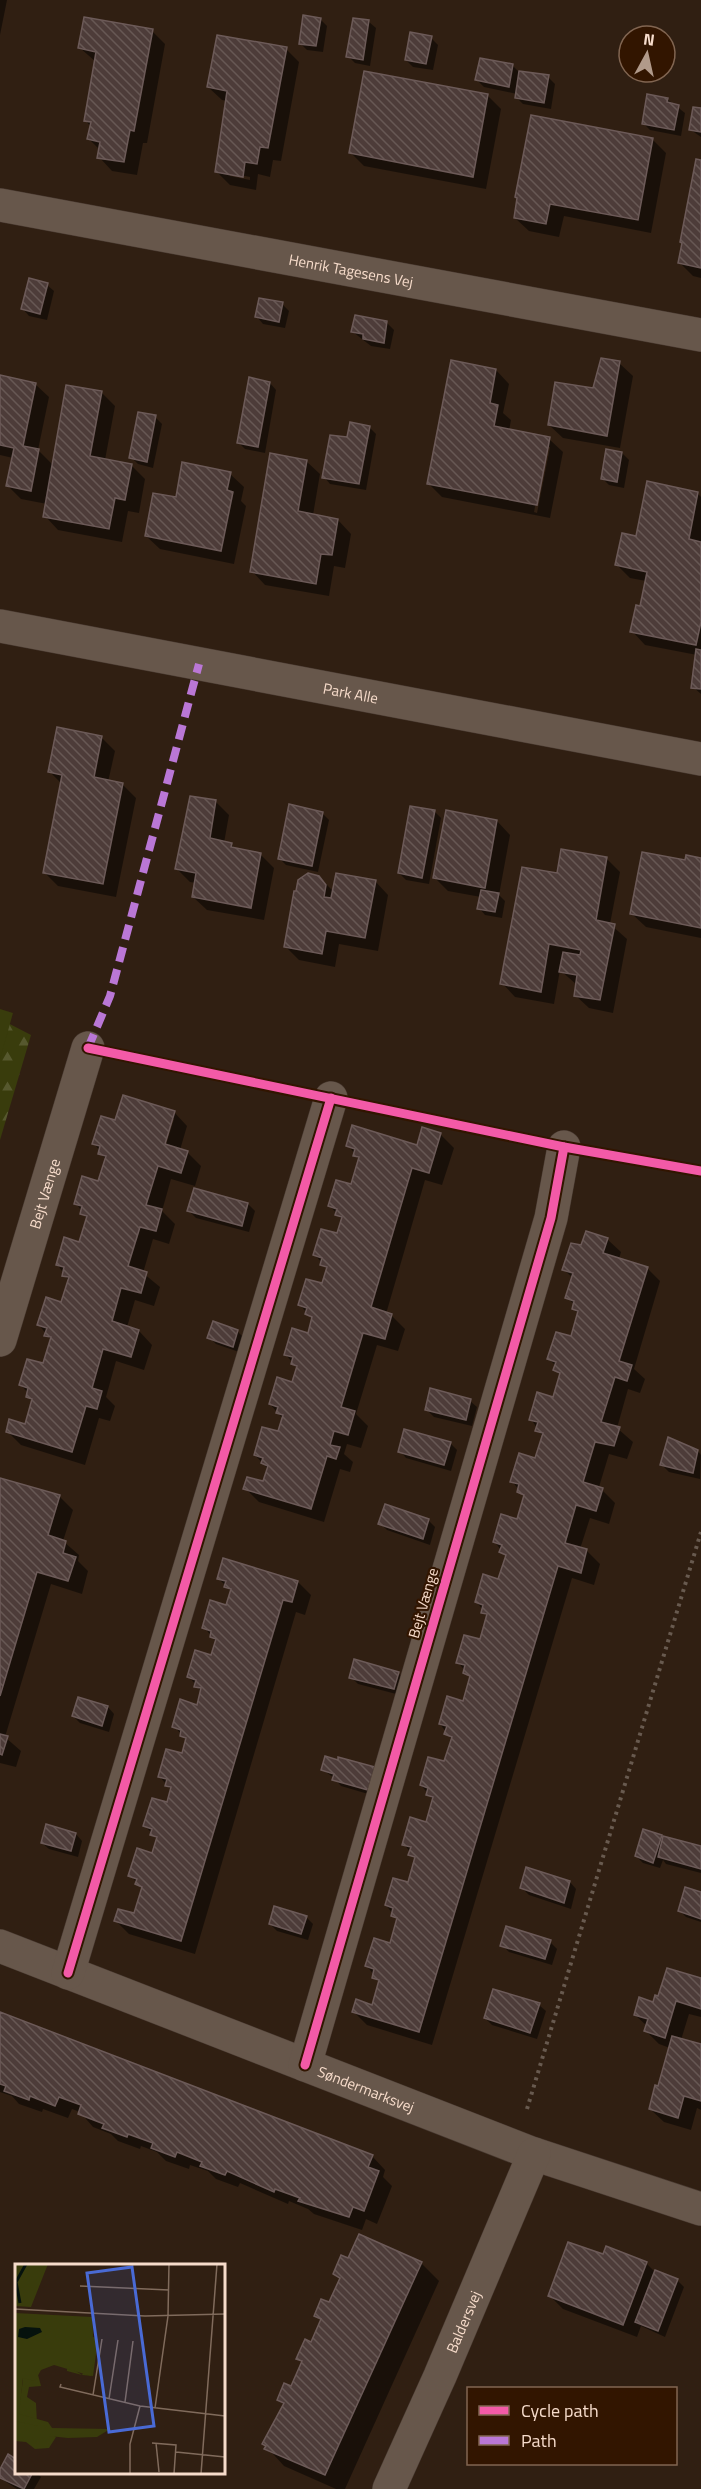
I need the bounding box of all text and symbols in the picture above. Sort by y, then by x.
north arrow [617,24,677,84]
text: N [642,26,656,52]
street label: Henrik Tagesens Vej [287,247,415,293]
street label: Park Alle [321,676,380,709]
street label: Bejt Vænge [23,1156,66,1232]
street label: Bejt Vænge [402,1565,444,1641]
street label: Søndermarksvej [314,2059,418,2118]
inset map [15,2264,225,2474]
street label: Baldersvej [440,2287,486,2356]
legend [467,2387,677,2465]
text: Cycle path [521,2397,599,2424]
text: Path [521,2427,557,2454]

